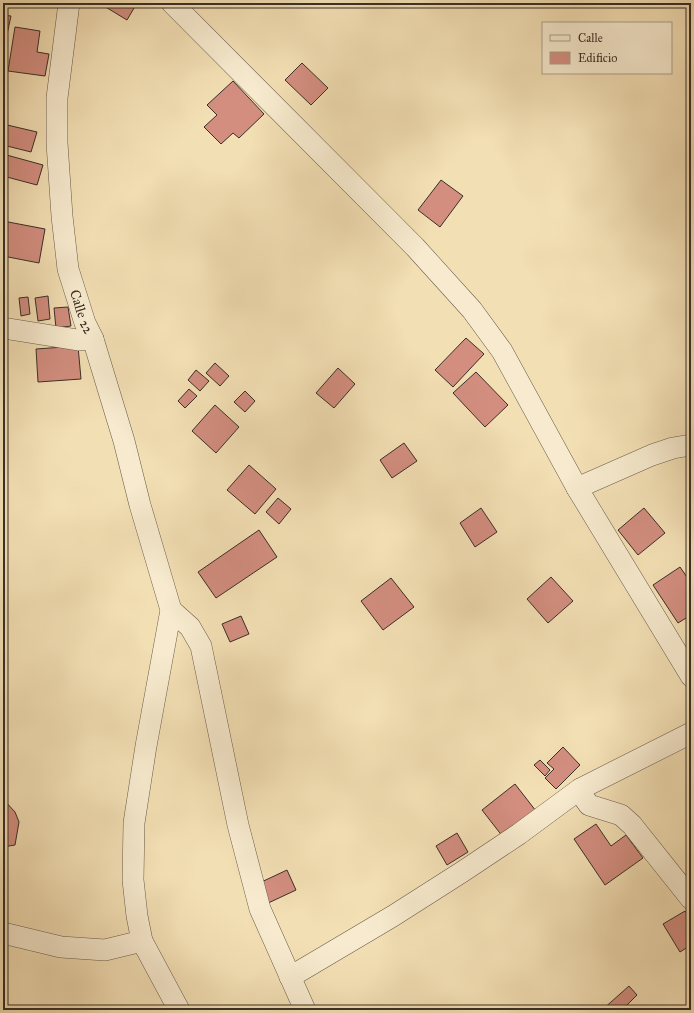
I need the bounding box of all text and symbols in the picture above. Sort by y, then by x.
legend [542,22,672,74]
text: Calle [578,31,603,45]
text: Edificio [578,51,617,65]
street label: Calle 22 [66,287,98,337]

